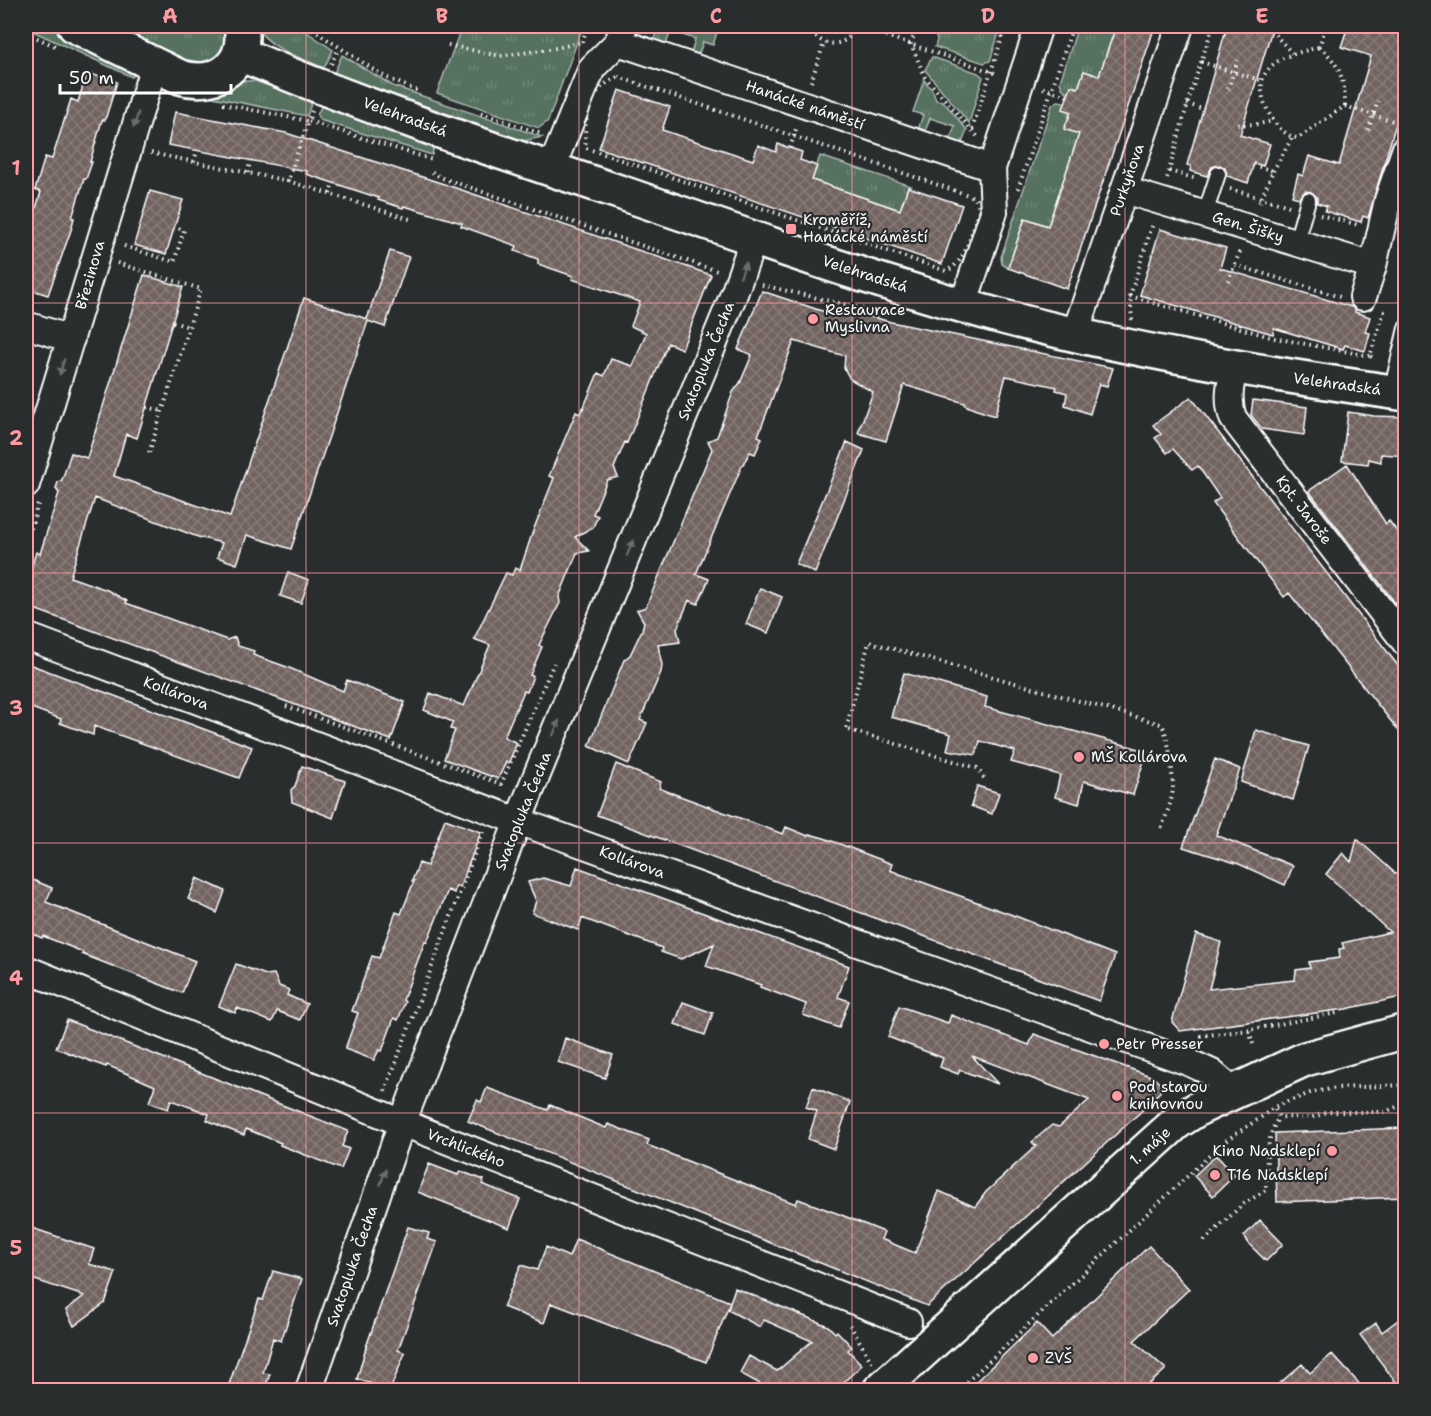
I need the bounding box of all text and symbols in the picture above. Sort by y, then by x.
text: A [162,3,178,29]
text: B [436,3,448,29]
text: C [710,3,722,29]
text: D [981,3,995,29]
text: E [1255,3,1269,29]
scale bar [60,57,231,95]
text: 50 m [69,66,114,90]
street label: Hanácké náměstí [743,75,868,135]
street label: Velehradská [360,92,451,142]
one-way arrow [131,111,141,129]
street label: Purkyňova [1105,140,1149,219]
text: 1 [11,155,21,181]
street label: Gen. Šišky [1210,206,1287,247]
place label: Kroměříž, Hanácké náměstí [803,210,928,247]
marker: Kroměříž, Hanácké náměstí [784,222,798,236]
street label: Březinova [71,237,110,312]
street label: Velehradská [820,251,911,297]
one-way arrow [738,260,748,278]
street label: Svatopluka Čecha [672,298,739,423]
place label: Restaurace Myslivna [825,300,905,337]
marker: Restaurace Myslivna [806,312,820,326]
one-way arrow [57,358,67,376]
street label: Velehradská [1292,368,1383,400]
text: 2 [9,425,23,451]
street label: Kpt. Jaroše [1271,471,1337,549]
one-way arrow [625,538,635,556]
street label: Kollárova [140,671,212,715]
text: 3 [9,695,23,721]
one-way arrow [552,719,561,737]
place label: MŠ Kollárova [1091,746,1188,767]
street label: Svatopluka Čecha [489,748,556,873]
marker: MŠ Kollárova [1072,750,1086,764]
street label: Kollárova [596,841,668,883]
text: 4 [9,965,23,991]
place label: Petr Presser [1116,1034,1204,1054]
marker: Petr Presser [1097,1037,1111,1051]
place label: Pod starou knihovnou [1129,1077,1207,1114]
marker: Pod starou knihovnou [1110,1089,1124,1103]
street label: 1. máje [1125,1122,1175,1170]
street label: Vrchlického [424,1124,508,1172]
place label: Kino Nadsklepí [1212,1141,1321,1161]
marker: Kino Nadsklepí [1325,1144,1339,1158]
place label: T16 Nadsklepí [1227,1165,1328,1185]
one-way arrow [379,1168,389,1186]
marker: T16 Nadsklepí [1208,1168,1222,1182]
street label: Svatopluka Čecha [321,1202,382,1329]
text: 5 [10,1235,22,1261]
place label: ZVŠ [1045,1347,1072,1368]
marker: ZVŠ [1026,1351,1040,1365]

